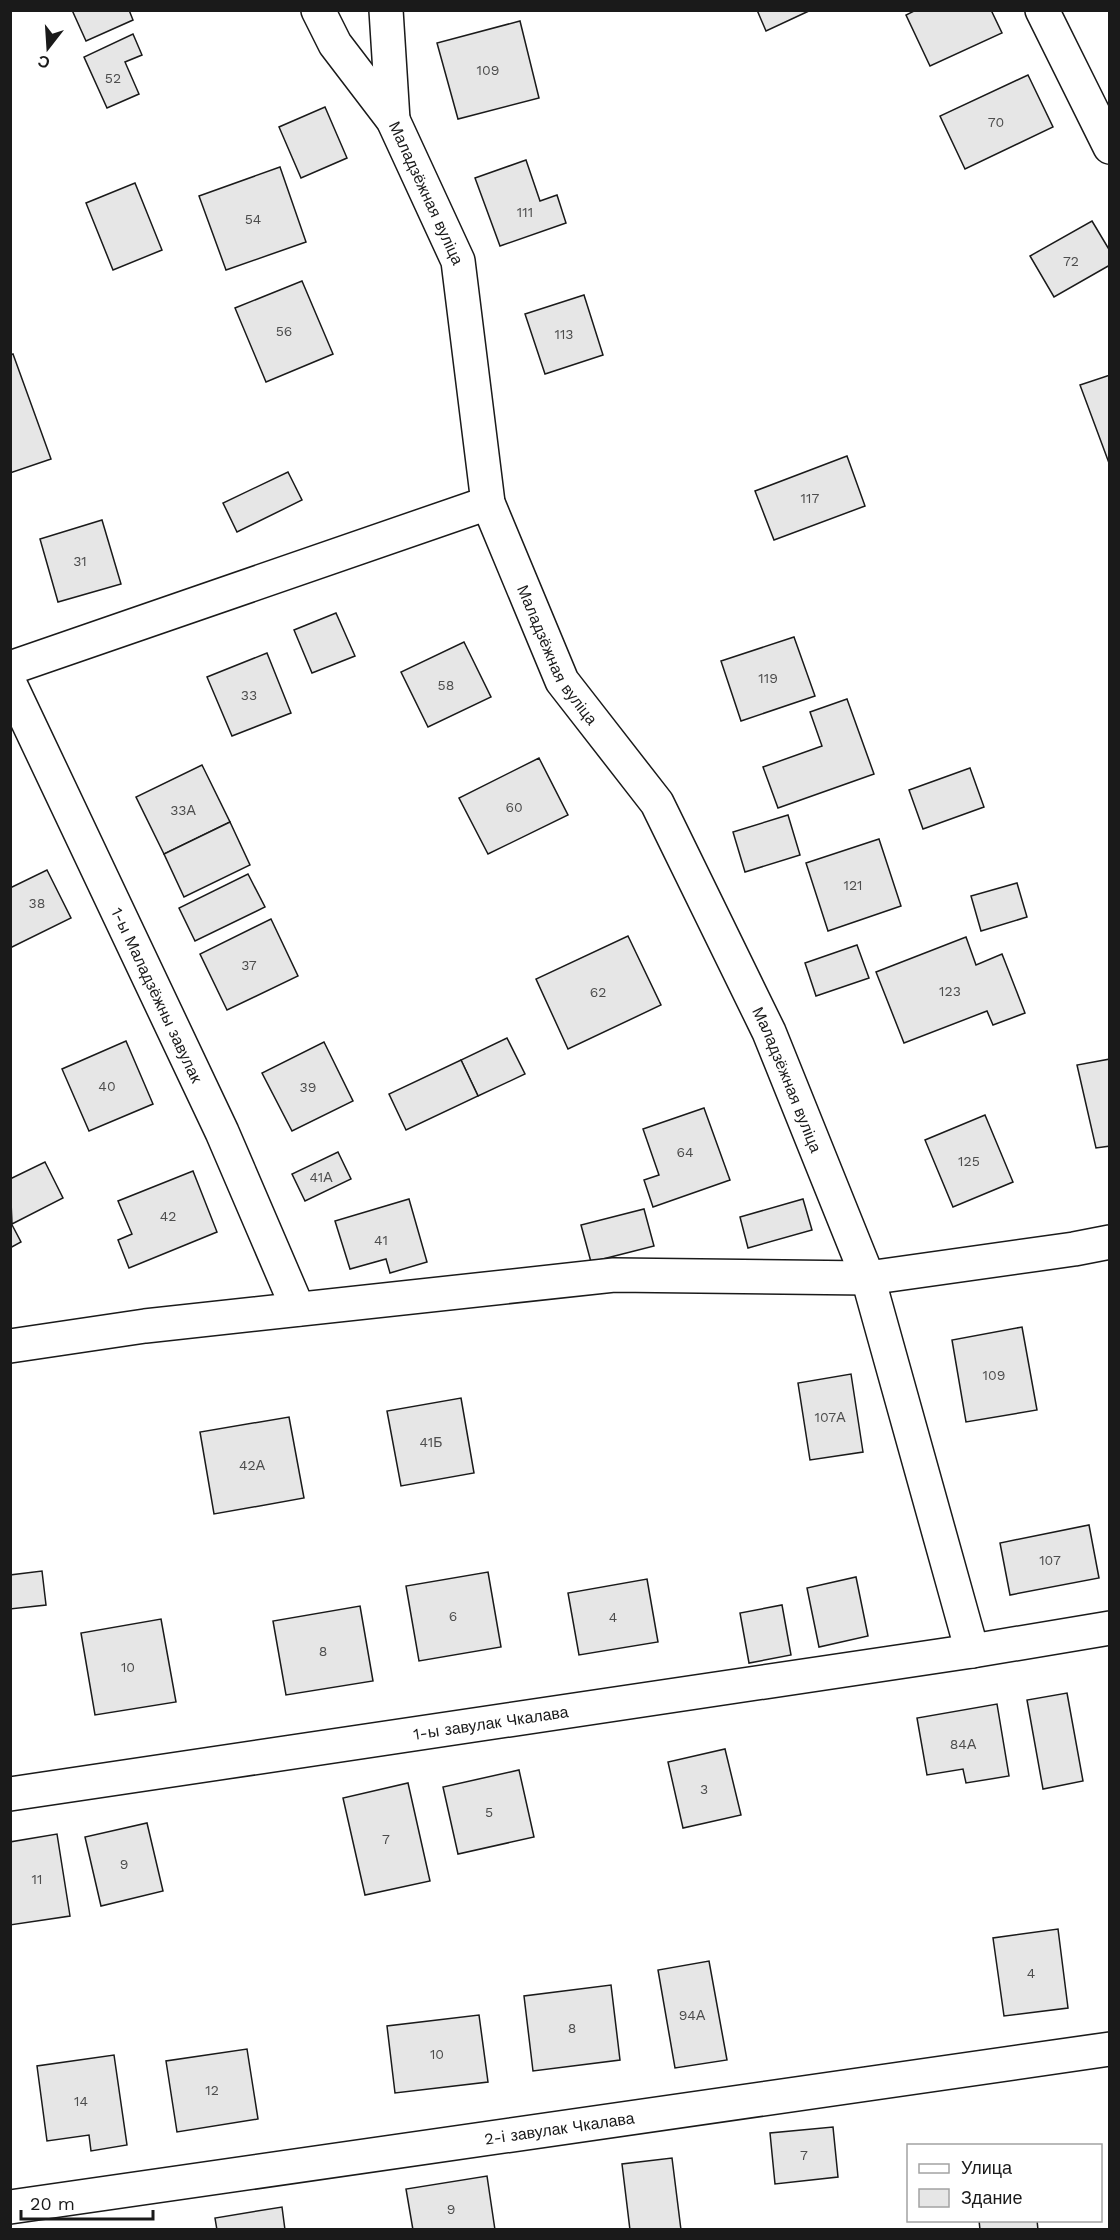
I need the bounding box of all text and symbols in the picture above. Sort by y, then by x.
north arrow [18,18,78,78]
text: С [35,51,52,73]
house number: 109 [477,62,499,78]
house number: 52 [105,70,121,86]
house number: 70 [988,114,1004,130]
street label: Маладзёжная вуліца [385,119,467,268]
house number: 111 [517,204,533,220]
house number: 54 [245,211,261,227]
house number: 72 [1063,253,1079,269]
house number: 56 [276,323,292,339]
house number: 113 [554,326,574,342]
house number: 117 [801,490,820,506]
house number: 31 [73,553,87,569]
street label: Маладзёжная вуліца [513,582,601,729]
house number: 119 [758,670,778,686]
house number: 58 [438,677,454,693]
house number: 33 [241,687,257,703]
house number: 60 [505,799,523,815]
house number: 33А [170,802,196,818]
house number: 121 [843,877,863,893]
house number: 38 [29,895,45,911]
street label: 1-ы Маладзёжны завулак [107,905,207,1087]
house number: 37 [241,957,257,973]
house number: 123 [939,983,961,999]
house number: 62 [590,984,606,1000]
street label: Маладзёжная вуліца [748,1004,825,1155]
house number: 40 [98,1078,116,1094]
house number: 39 [300,1079,316,1095]
house number: 64 [676,1144,694,1160]
house number: 125 [958,1153,980,1169]
house number: 41А [309,1169,333,1185]
house number: 42 [160,1208,176,1224]
house number: 41 [374,1232,388,1248]
house number: 109 [983,1367,1005,1383]
house number: 107А [814,1409,846,1425]
house number: 41Б [420,1434,442,1450]
house number: 42А [239,1457,266,1473]
house number: 107 [1039,1552,1061,1568]
house number: 6 [449,1608,457,1624]
house number: 4 [609,1609,617,1625]
house number: 8 [319,1643,327,1659]
house number: 10 [121,1659,135,1675]
street label: 1-ы завулак Чкалава [412,1702,570,1744]
house number: 84А [950,1736,977,1752]
house number: 3 [700,1781,708,1797]
house number: 5 [485,1804,493,1820]
house number: 7 [382,1831,390,1847]
house number: 9 [120,1856,128,1872]
house number: 11 [32,1871,42,1887]
house number: 4 [1027,1965,1035,1981]
house number: 94А [679,2007,706,2023]
house number: 8 [568,2020,576,2036]
house number: 10 [430,2046,444,2062]
house number: 12 [205,2082,219,2098]
house number: 14 [74,2093,88,2109]
street label: 2-і завулак Чкалава [483,2108,636,2149]
legend [907,2144,1102,2222]
house number: 7 [800,2147,808,2163]
text: Улица [961,2157,1013,2178]
scale bar [21,2183,153,2221]
text: Здание [961,2187,1022,2208]
text: 20 m [30,2193,75,2214]
house number: 9 [447,2201,455,2217]

